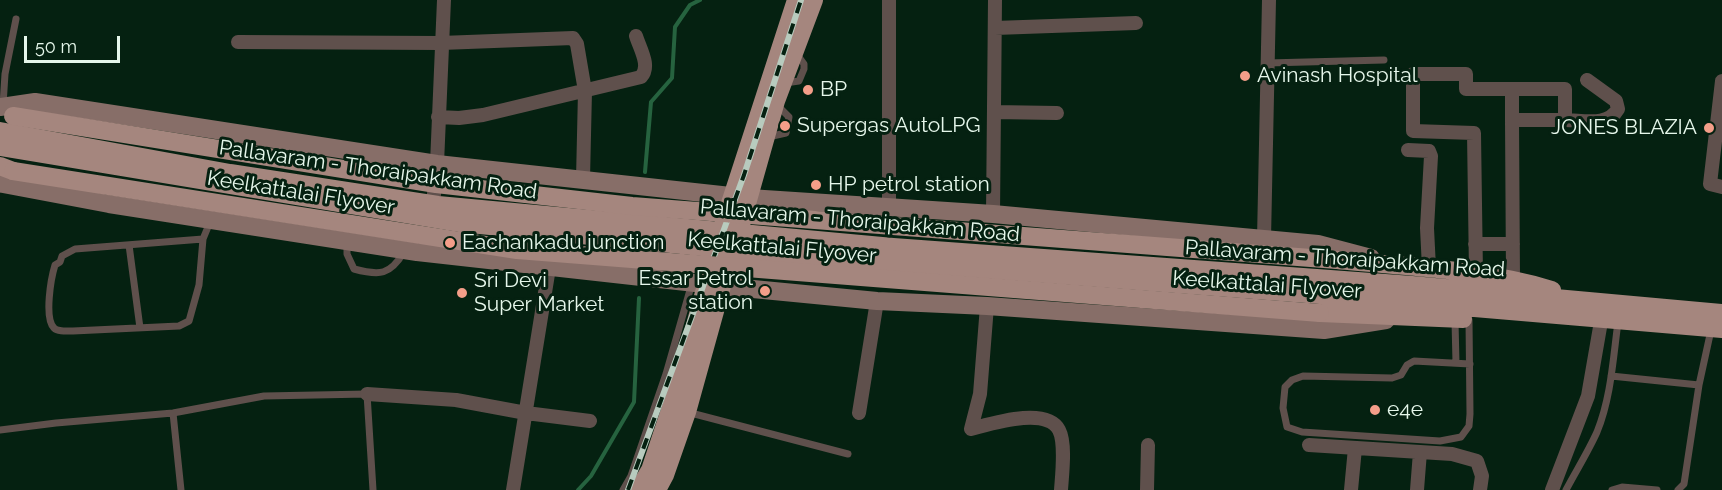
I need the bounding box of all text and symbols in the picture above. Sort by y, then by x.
scale bar [27,24,123,62]
text: 50 m [35,36,77,57]
place label: Avinash Hospital [1257,63,1417,89]
marker: Avinash Hospital [1238,69,1252,83]
place label: BP [820,77,847,103]
marker: BP [801,83,815,97]
place label: Supergas AutoLPG [797,113,980,139]
place label: JONES BLAZIA [1551,115,1697,141]
marker: Supergas AutoLPG [778,119,792,133]
marker: JONES BLAZIA [1702,121,1716,135]
street label: Pallavaram - Thoraipakkam Road [217,135,539,205]
street label: Keelkattalai Flyover [205,166,397,220]
place label: HP petrol station [828,172,990,198]
marker: HP petrol station [809,178,823,192]
street label: Pallavaram - Thoraipakkam Road [699,194,1021,248]
street label: Keelkattalai Flyover [686,227,878,269]
place label: Eachankadu junction [462,230,664,256]
street label: Pallavaram - Thoraipakkam Road [1184,235,1506,283]
marker: Eachankadu junction [443,236,457,250]
place label: Essar Petrol station [638,266,753,316]
street label: Keelkattalai Flyover [1172,266,1362,304]
place label: Sri Devi Super Market [474,268,604,318]
marker: Essar Petrol station [758,284,772,298]
marker: Sri Devi Super Market [455,286,469,300]
place label: e4e [1387,397,1423,423]
marker: e4e [1368,403,1382,417]

